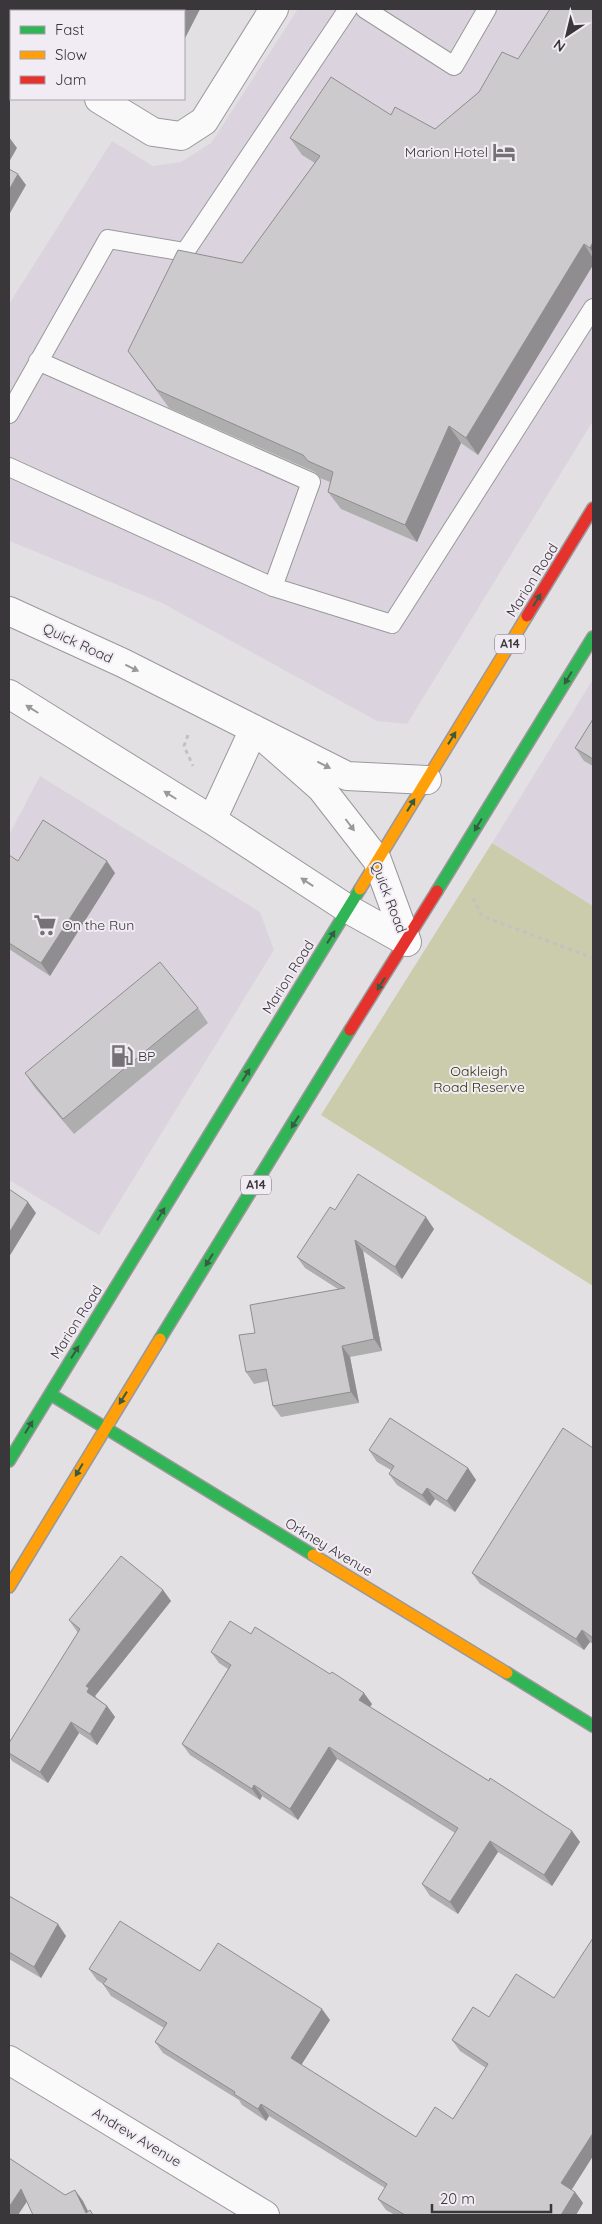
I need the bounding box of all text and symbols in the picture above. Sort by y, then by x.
legend [10,10,185,100]
north arrow [542,10,592,60]
text: Fast [55,20,84,39]
text: N [550,35,569,56]
text: Slow [55,45,87,64]
text: Jam [55,70,86,89]
hotel icon: Marion Hotel [491,139,517,165]
place label: Marion Hotel [405,143,488,161]
street label: Marion Road [502,540,562,620]
one-way arrow [533,593,542,606]
street label: Quick Road [40,619,116,667]
road number: A14 [495,634,525,654]
one-way arrow [125,664,140,672]
one-way arrow [563,672,572,685]
one-way arrow [26,704,39,713]
one-way arrow [448,732,457,745]
one-way arrow [317,761,332,769]
one-way arrow [163,790,177,799]
one-way arrow [407,799,416,812]
one-way arrow [345,818,356,831]
one-way arrow [474,818,483,831]
street label: Quick Road [367,859,411,935]
one-way arrow [300,877,314,887]
supermarket icon: On the Run [32,912,58,938]
place label: On the Run [62,916,134,934]
one-way arrow [326,930,335,943]
street label: Marion Road [258,937,318,1017]
one-way arrow [376,977,386,990]
fuel station icon: BP [109,1043,135,1069]
place label: BP [138,1047,155,1065]
park label: Oakleigh Road Reserve [433,1062,525,1096]
one-way arrow [241,1069,250,1082]
one-way arrow [291,1115,300,1128]
road number: A14 [241,1176,271,1194]
one-way arrow [156,1207,165,1220]
one-way arrow [205,1253,214,1266]
street label: Marion Road [46,1282,106,1362]
one-way arrow [71,1345,80,1359]
one-way arrow [119,1391,128,1404]
one-way arrow [25,1421,34,1434]
one-way arrow [75,1463,84,1476]
street label: Orkney Avenue [282,1514,376,1580]
street label: Andrew Avenue [89,2103,185,2171]
scale bar [432,2182,551,2214]
text: 20 m [440,2189,475,2208]

